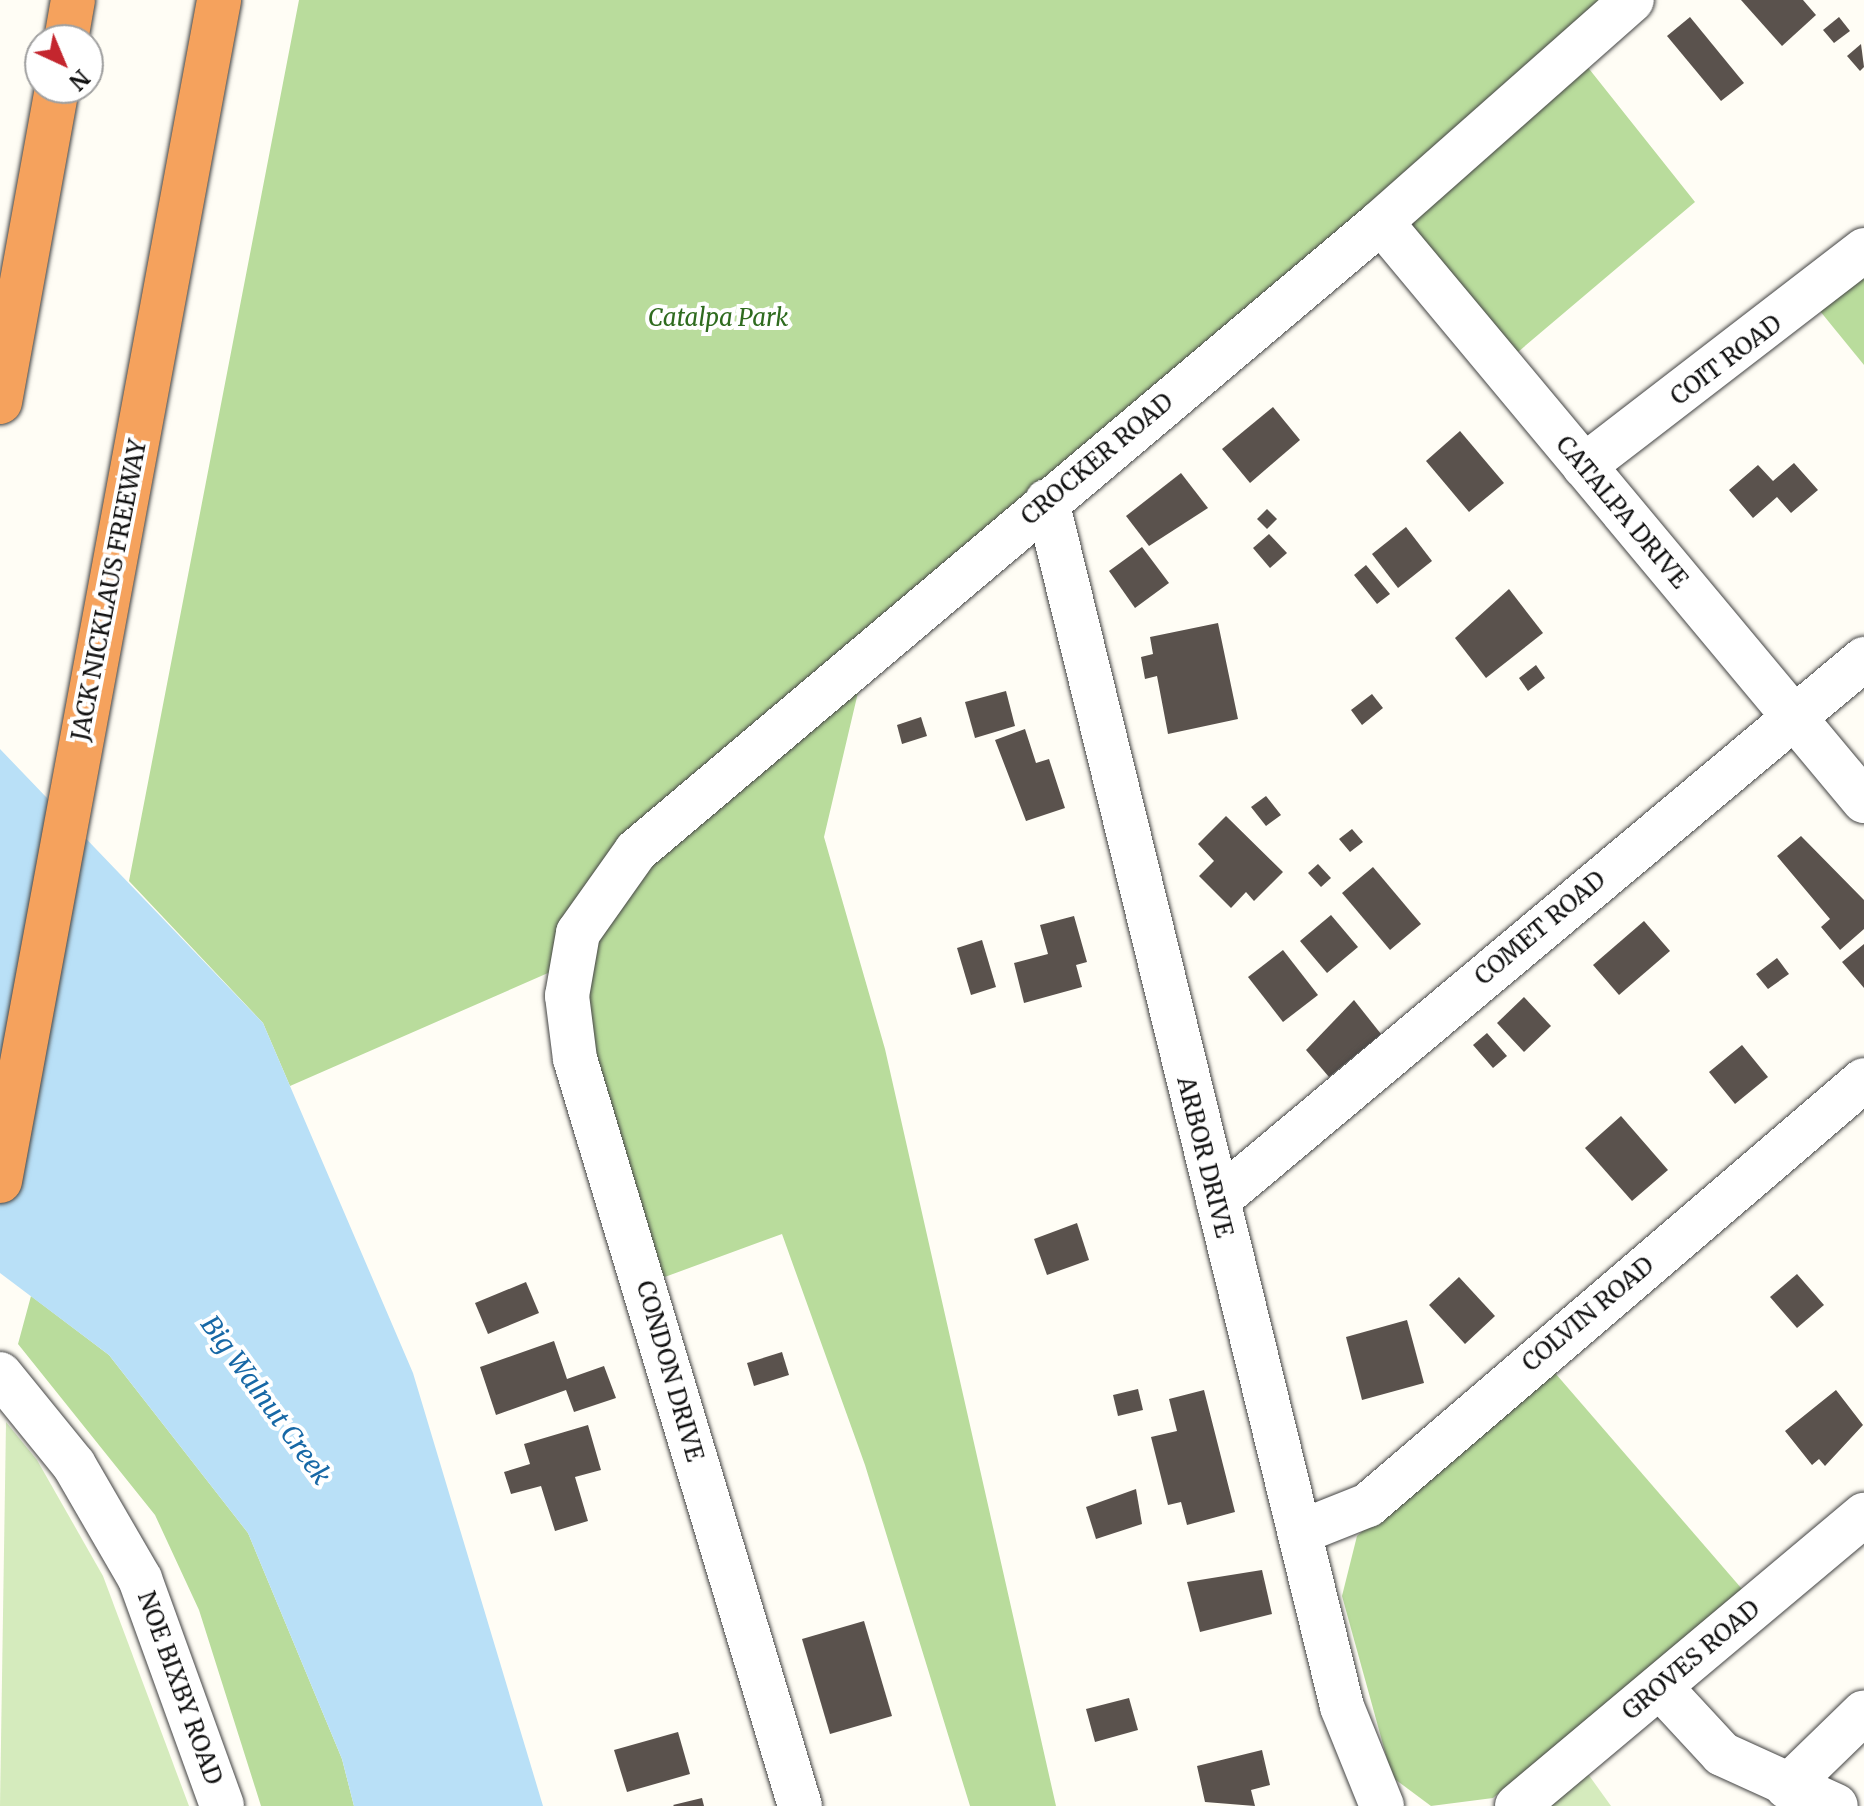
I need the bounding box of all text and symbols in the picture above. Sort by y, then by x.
north arrow [24,24,104,104]
text: N [63,64,95,96]
park label: Catalpa Park [648,304,788,332]
street label: COIT ROAD [1665,309,1787,411]
street label: CROCKER ROAD [1015,387,1179,531]
street label: CATALPA DRIVE [1550,430,1694,594]
street label: JACK NICKLAUS FREEWAY [66,437,152,743]
street label: COMET ROAD [1469,865,1611,991]
street label: ARBOR DRIVE [1171,1074,1239,1240]
street label: COLVIN ROAD [1516,1251,1660,1377]
street label: CONDON DRIVE [630,1277,710,1465]
water label: Big Walnut Creek [194,1310,338,1490]
street label: NOE BIXBY ROAD [132,1587,228,1789]
street label: GROVES ROAD [1616,1594,1766,1726]

